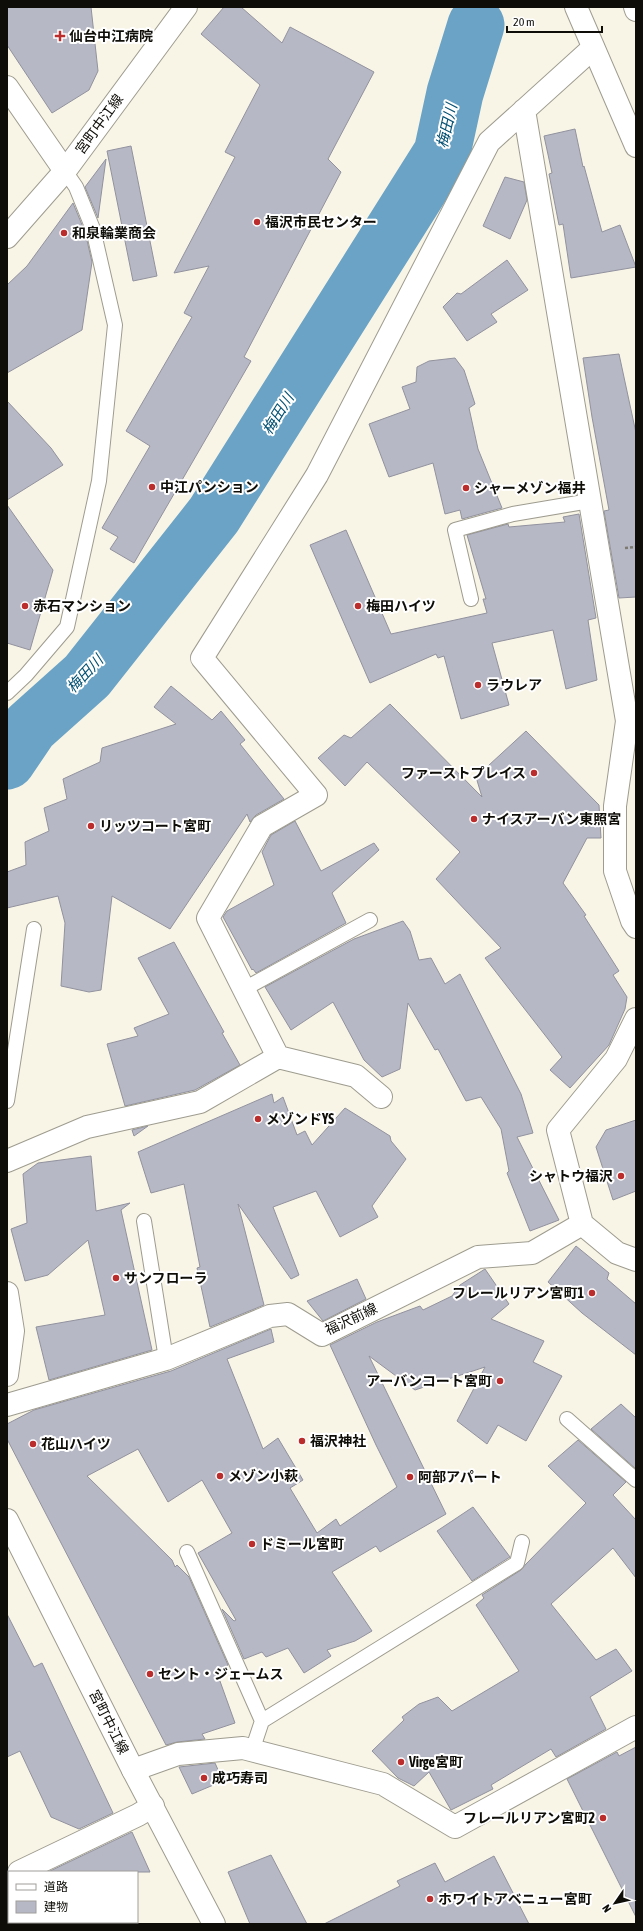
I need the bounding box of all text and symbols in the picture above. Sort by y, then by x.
scale bar [507,8,602,34]
text: 20 m [513,15,535,29]
place label: 仙台中江病院 [69,28,153,44]
marker: 仙台中江病院 [54,30,66,42]
street label: 宮町中江線 [72,91,126,157]
water label: 梅田川 [433,100,460,150]
place label: 福沢市民センター [265,214,377,230]
marker: 福沢市民センター [252,217,262,227]
place label: 和泉輪業商会 [72,225,156,241]
marker: 和泉輪業商会 [59,228,69,238]
water label: 梅田川 [258,388,298,437]
place label: 中江パンション [160,479,259,495]
place label: シャーメゾン福井 [474,480,585,496]
marker: 中江パンション [147,482,157,492]
marker: シャーメゾン福井 [461,483,471,493]
place label: 赤石マンション [33,598,131,614]
place label: 梅田ハイツ [366,598,436,614]
marker: 赤石マンション [20,601,30,611]
marker: 梅田ハイツ [353,601,363,611]
water label: 梅田川 [63,650,108,696]
place label: ラウレア [486,677,542,693]
marker: ラウレア [473,680,483,690]
place label: ファーストプレイス [401,765,526,781]
marker: ファーストプレイス [529,768,539,778]
place label: ナイスアーバン東照宮 [482,811,621,827]
marker: ナイスアーバン東照宮 [469,814,479,824]
place label: リッツコート宮町 [99,818,211,834]
marker: リッツコート宮町 [86,821,96,831]
place label: メゾンドYS [266,1111,334,1127]
marker: メゾンドYS [253,1114,263,1124]
place label: シャトウ福沢 [529,1168,613,1184]
marker: シャトウ福沢 [616,1171,626,1181]
place label: サンフローラ [124,1270,208,1286]
marker: サンフローラ [111,1273,121,1283]
place label: フレールリアン宮町1 [452,1285,584,1301]
marker: フレールリアン宮町1 [587,1288,597,1298]
street label: 福沢前線 [322,1300,380,1338]
place label: アーバンコート宮町 [366,1373,492,1389]
marker: アーバンコート宮町 [495,1376,505,1386]
place label: 福沢神社 [310,1433,366,1449]
place label: 花山ハイツ [41,1436,111,1452]
marker: 福沢神社 [297,1436,307,1446]
marker: 花山ハイツ [28,1439,38,1449]
place label: メゾン小萩 [228,1468,298,1484]
place label: 阿部アパート [418,1469,502,1485]
marker: メゾン小萩 [215,1471,225,1481]
marker: 阿部アパート [405,1472,415,1482]
place label: ドミール宮町 [260,1536,344,1552]
marker: ドミール宮町 [247,1539,257,1549]
place label: セント・ジェームス [158,1666,284,1682]
marker: セント・ジェームス [145,1669,155,1679]
street label: 宮町中江線 [86,1687,132,1757]
place label: Virge宮町 [408,1754,463,1770]
marker: Virge宮町 [396,1757,406,1767]
place label: 成巧寿司 [212,1770,268,1786]
marker: 成巧寿司 [199,1773,209,1783]
place label: フレールリアン宮町2 [463,1810,595,1826]
marker: フレールリアン宮町2 [598,1813,608,1823]
legend [8,1871,138,1923]
text: 道路 [44,1880,68,1894]
north arrow [595,1883,635,1923]
place label: ホワイトアベニュー宮町 [438,1891,592,1907]
marker: ホワイトアベニュー宮町 [425,1894,435,1904]
text: 建物 [44,1900,68,1914]
text: N [600,1903,614,1915]

